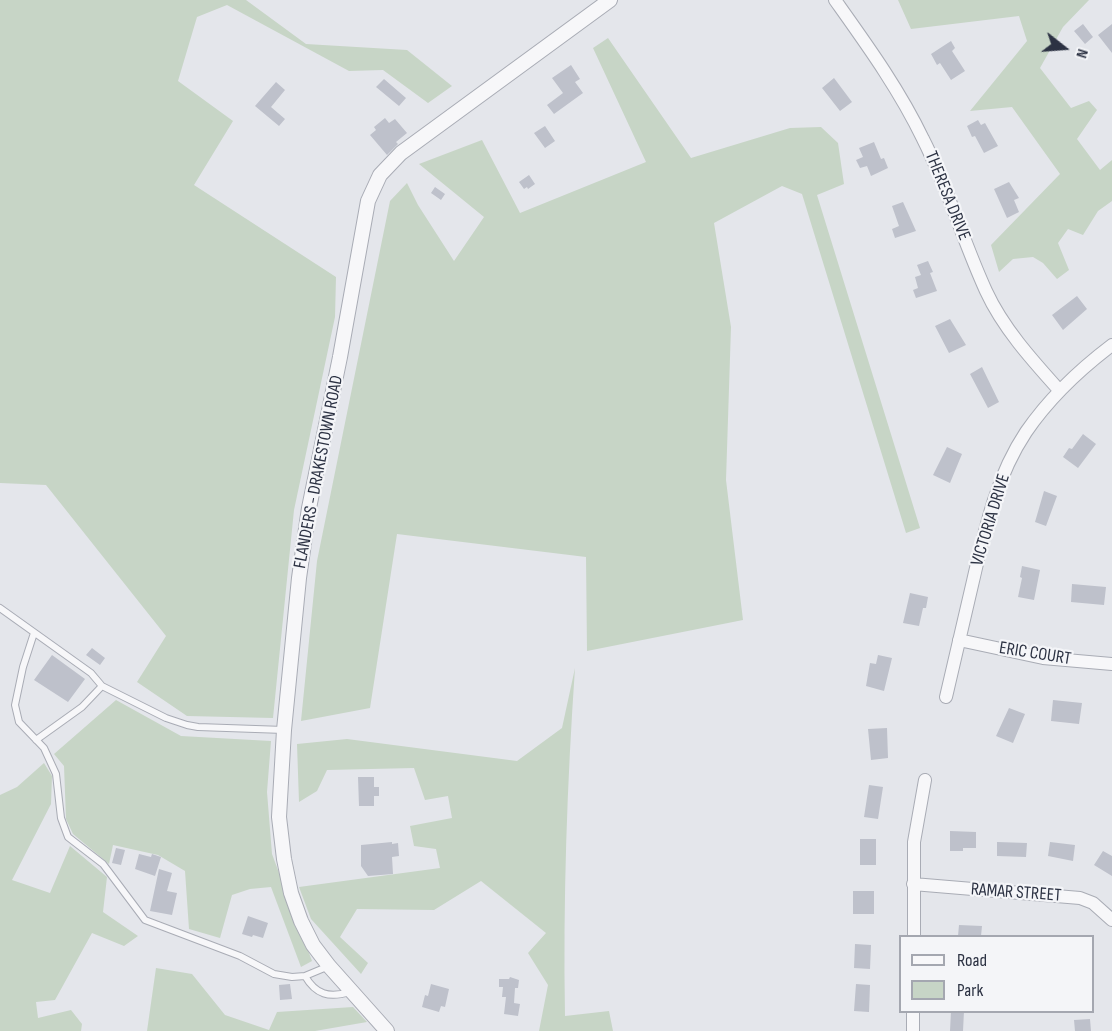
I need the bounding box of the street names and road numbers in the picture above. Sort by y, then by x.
street label: THERESA DRIVE [919,148,975,244]
street label: FLANDERS - DRAKESTOWN ROAD [290,374,348,570]
street label: VICTORIA DRIVE [967,471,1015,569]
street label: ERIC COURT [997,638,1073,670]
street label: RAMAR STREET [970,879,1062,907]

